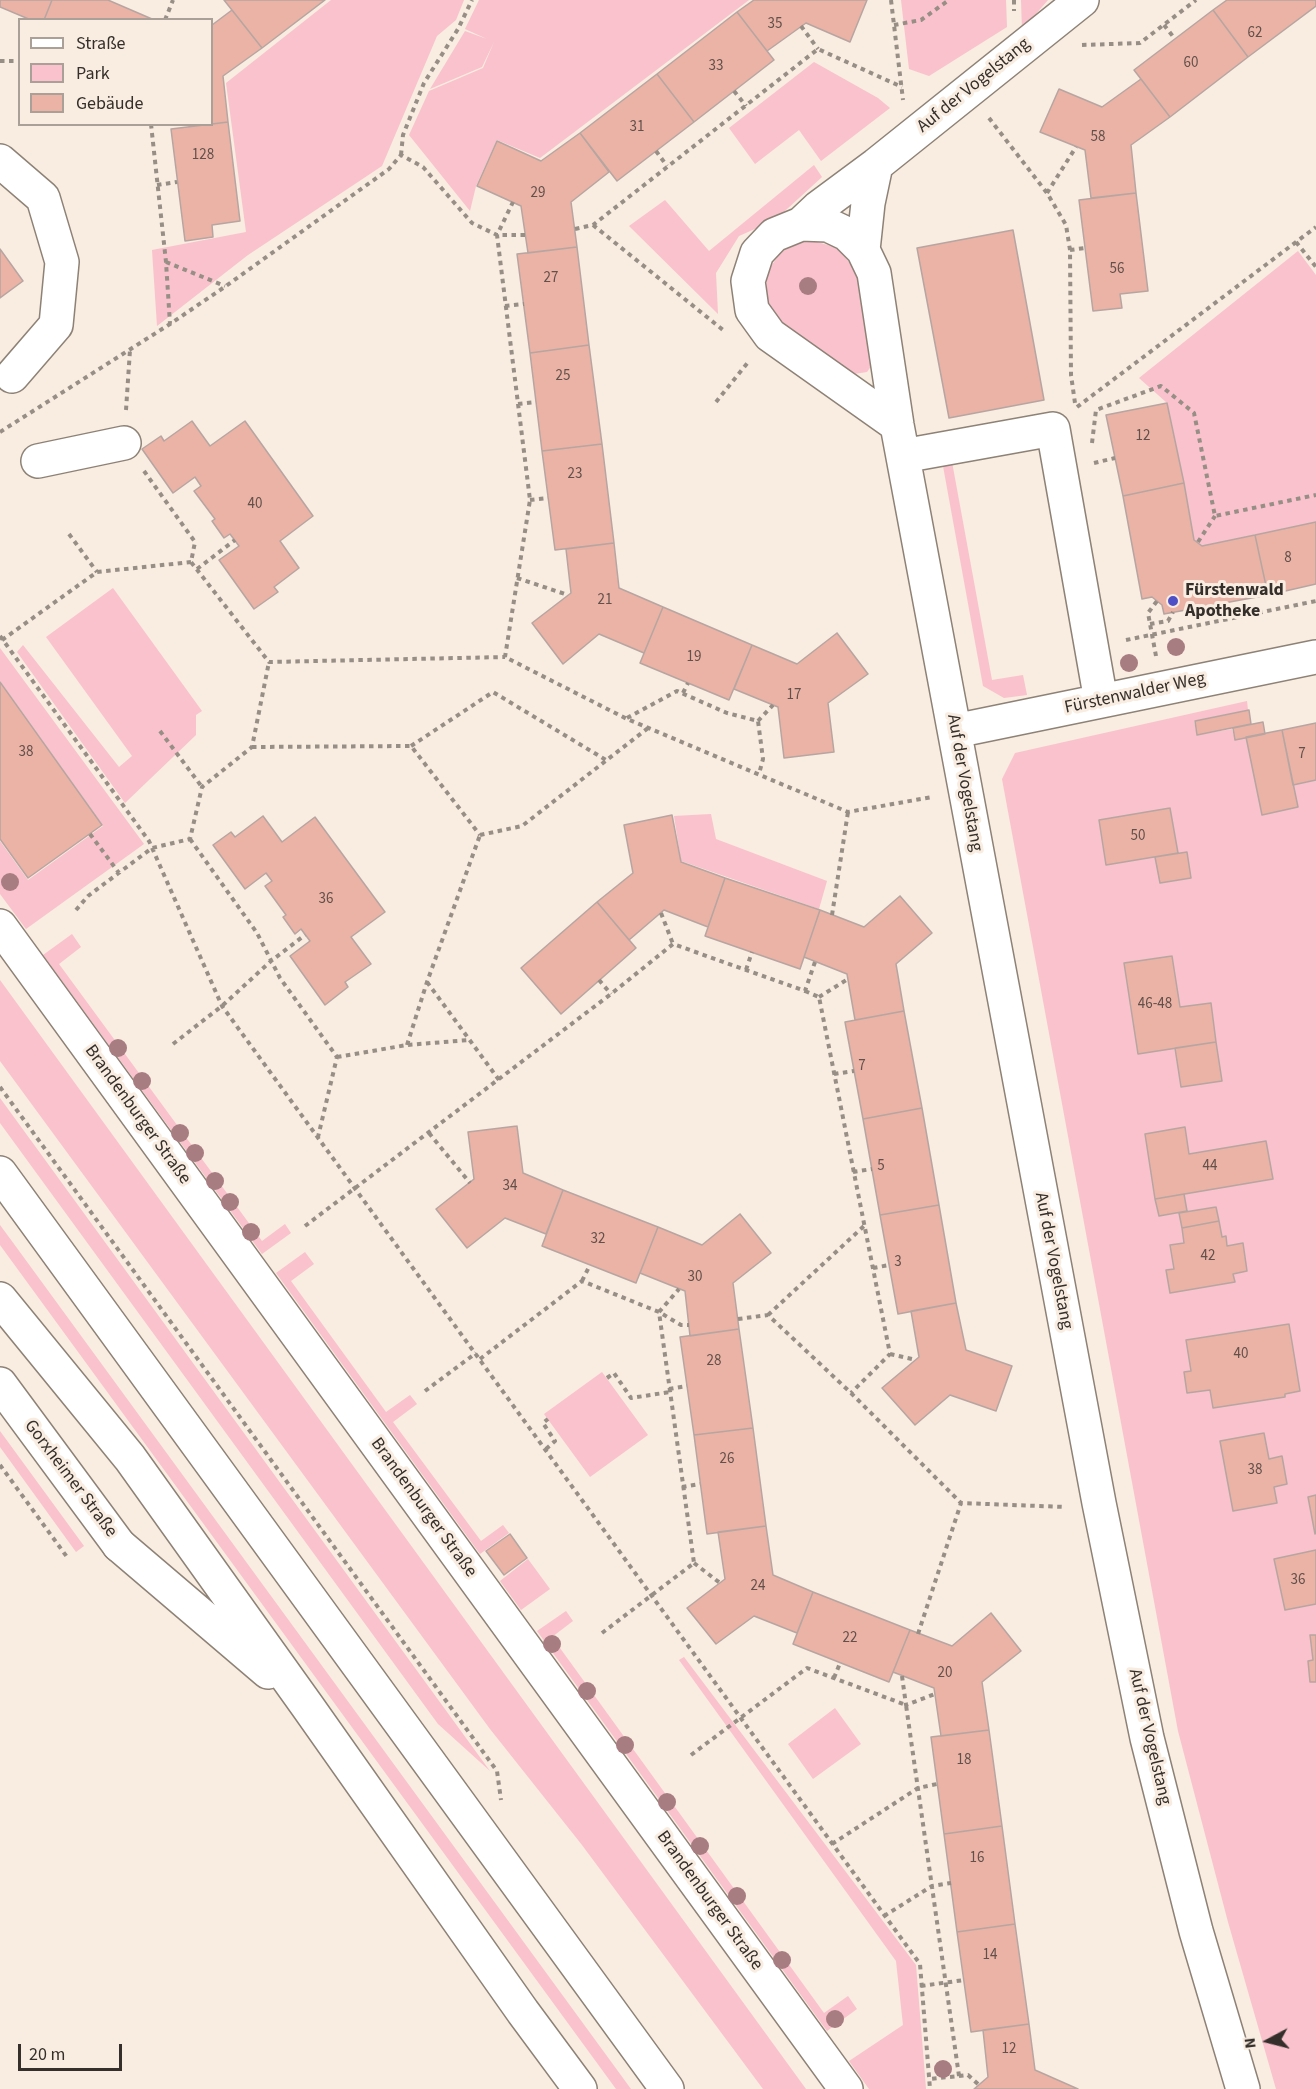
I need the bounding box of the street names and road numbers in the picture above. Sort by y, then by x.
street label: Auf der Vogelstang [913,34,1035,138]
street label: Fürstenwalder Weg [1063,669,1207,719]
street label: Auf der Vogelstang [941,713,987,853]
street label: Brandenburger Straße [79,1041,195,1189]
street label: Auf der Vogelstang [1029,1191,1077,1331]
street label: Gorxheimer Straße [19,1416,121,1542]
street label: Brandenburger Straße [365,1434,481,1582]
street label: Auf der Vogelstang [1123,1667,1175,1807]
street label: Brandenburger Straße [651,1827,767,1975]

